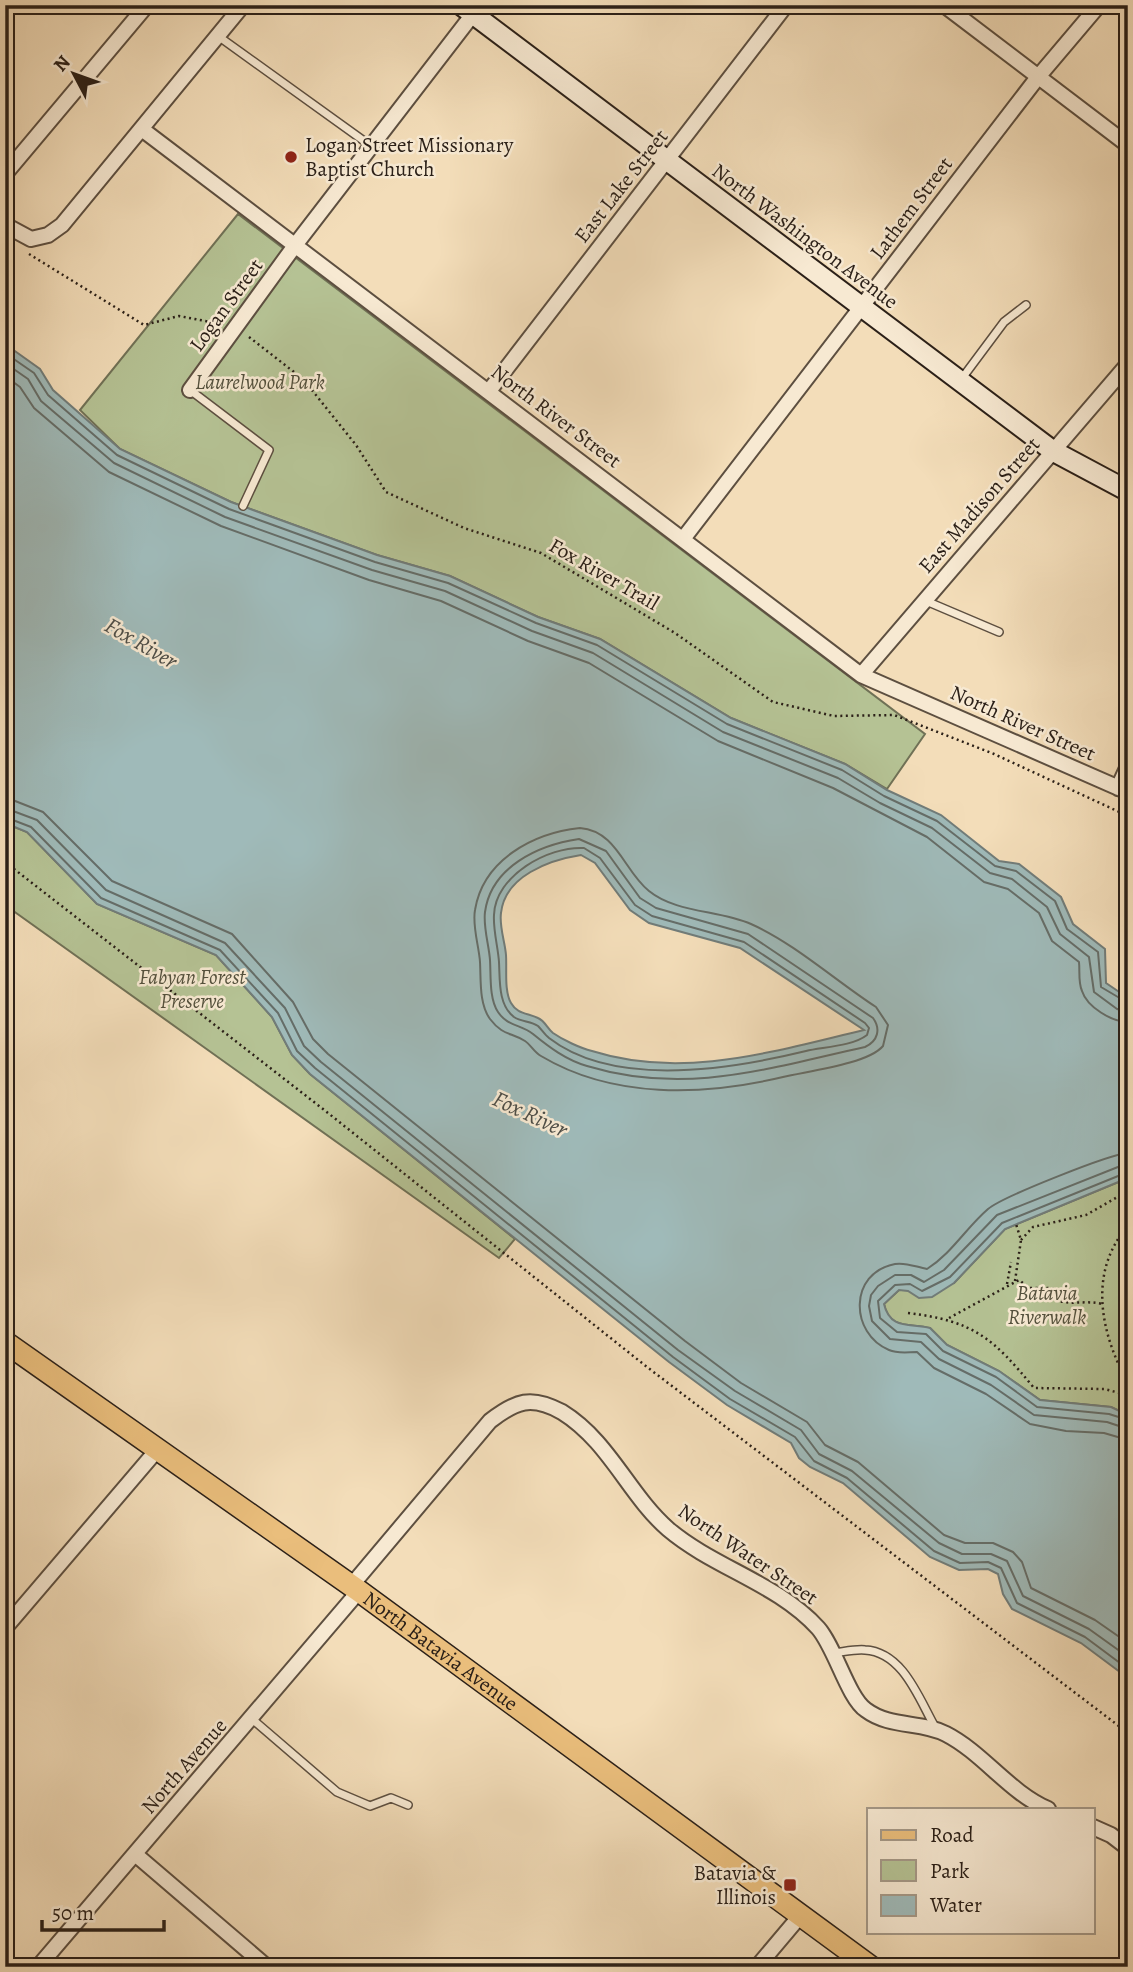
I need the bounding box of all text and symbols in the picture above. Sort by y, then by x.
north arrow [38,38,108,108]
text: N [48,50,76,77]
street label: East Lake Street [568,123,674,249]
place label: Logan Street Missionary Baptist Church [305,131,514,183]
marker: Logan Street Missionary Baptist Church [283,149,299,165]
street label: Lathem Street [863,151,959,265]
street label: North Washington Avenue [706,157,904,315]
street label: Logan Street [183,253,269,357]
street label: North River Street [485,358,627,474]
park label: Laurelwood Park [195,368,325,396]
street label: East Madison Street [912,431,1046,579]
street label: Fox River Trail [544,531,664,617]
water label: Fox River [99,610,184,677]
street label: North River Street [946,678,1100,768]
park label: Fabyan Forest Preserve [139,963,246,1015]
water label: Fox River [488,1083,573,1145]
park label: Batavia Riverwalk [1008,1279,1086,1331]
street label: North Water Street [672,1497,824,1611]
street label: North Batavia Avenue [357,1585,524,1717]
street label: North Avenue [135,1712,233,1820]
legend [867,1808,1094,1934]
text: Road [930,1821,974,1849]
text: Park [930,1857,970,1885]
place label: Batavia & Illinois [693,1859,776,1911]
marker: Batavia & Illinois [782,1877,798,1893]
scale bar [42,1888,164,1932]
text: Water [929,1891,982,1919]
text: 50 m [52,1899,94,1927]

